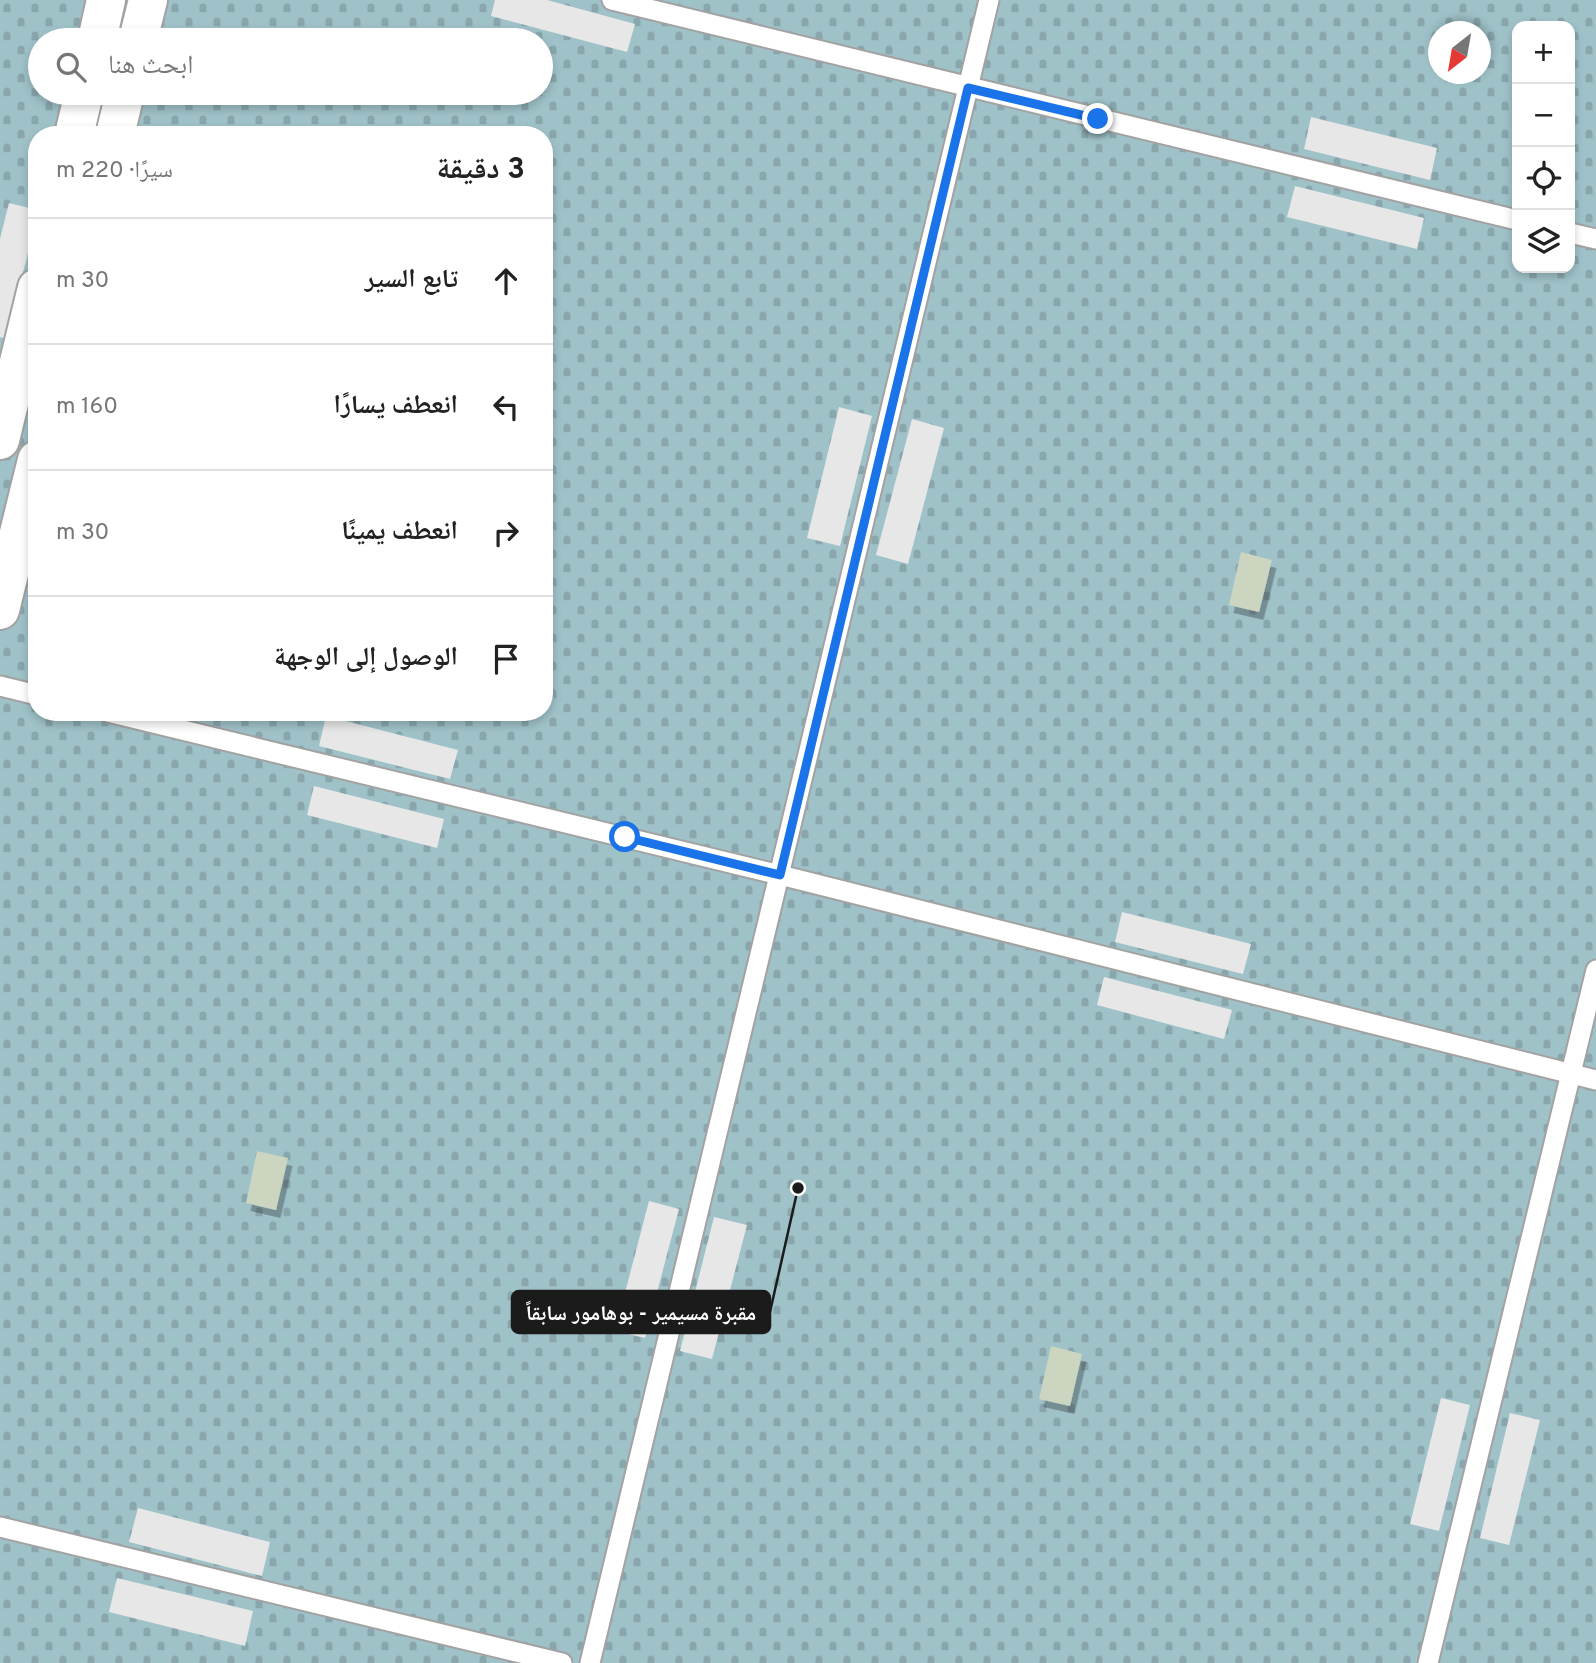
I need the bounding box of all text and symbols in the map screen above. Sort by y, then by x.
north arrow [1428,21,1491,84]
map controls [1512,21,1575,273]
button: + [1512,21,1575,84]
search box [28,28,553,105]
icon: search [52,48,90,86]
text: ابحث هنا [108,50,193,83]
button: − [1512,84,1575,147]
route end [1082,103,1113,134]
button: locate [1512,147,1575,210]
text: 3 دقيقة [437,152,525,189]
text: سيرًا · 220 m [56,157,173,186]
button: layers [1512,210,1575,273]
icon: ahead [487,262,525,300]
text: تابع السير [365,264,458,297]
text: 30 m [56,267,109,296]
icon: left [487,388,525,426]
text: انعطف يسارًا [334,390,458,423]
text: 160 m [56,393,118,422]
icon: right [487,514,525,552]
text: انعطف يمينًا [341,516,458,549]
text: 30 m [56,519,109,548]
icon: arrive [487,640,525,678]
text: الوصول إلى الوجهة [274,642,458,675]
route start [609,821,640,852]
callout: مقبرة مسيمير - بوهامور سابقاً [512,1291,770,1333]
text: مقبرة مسيمير - بوهامور سابقاً [526,1300,756,1328]

